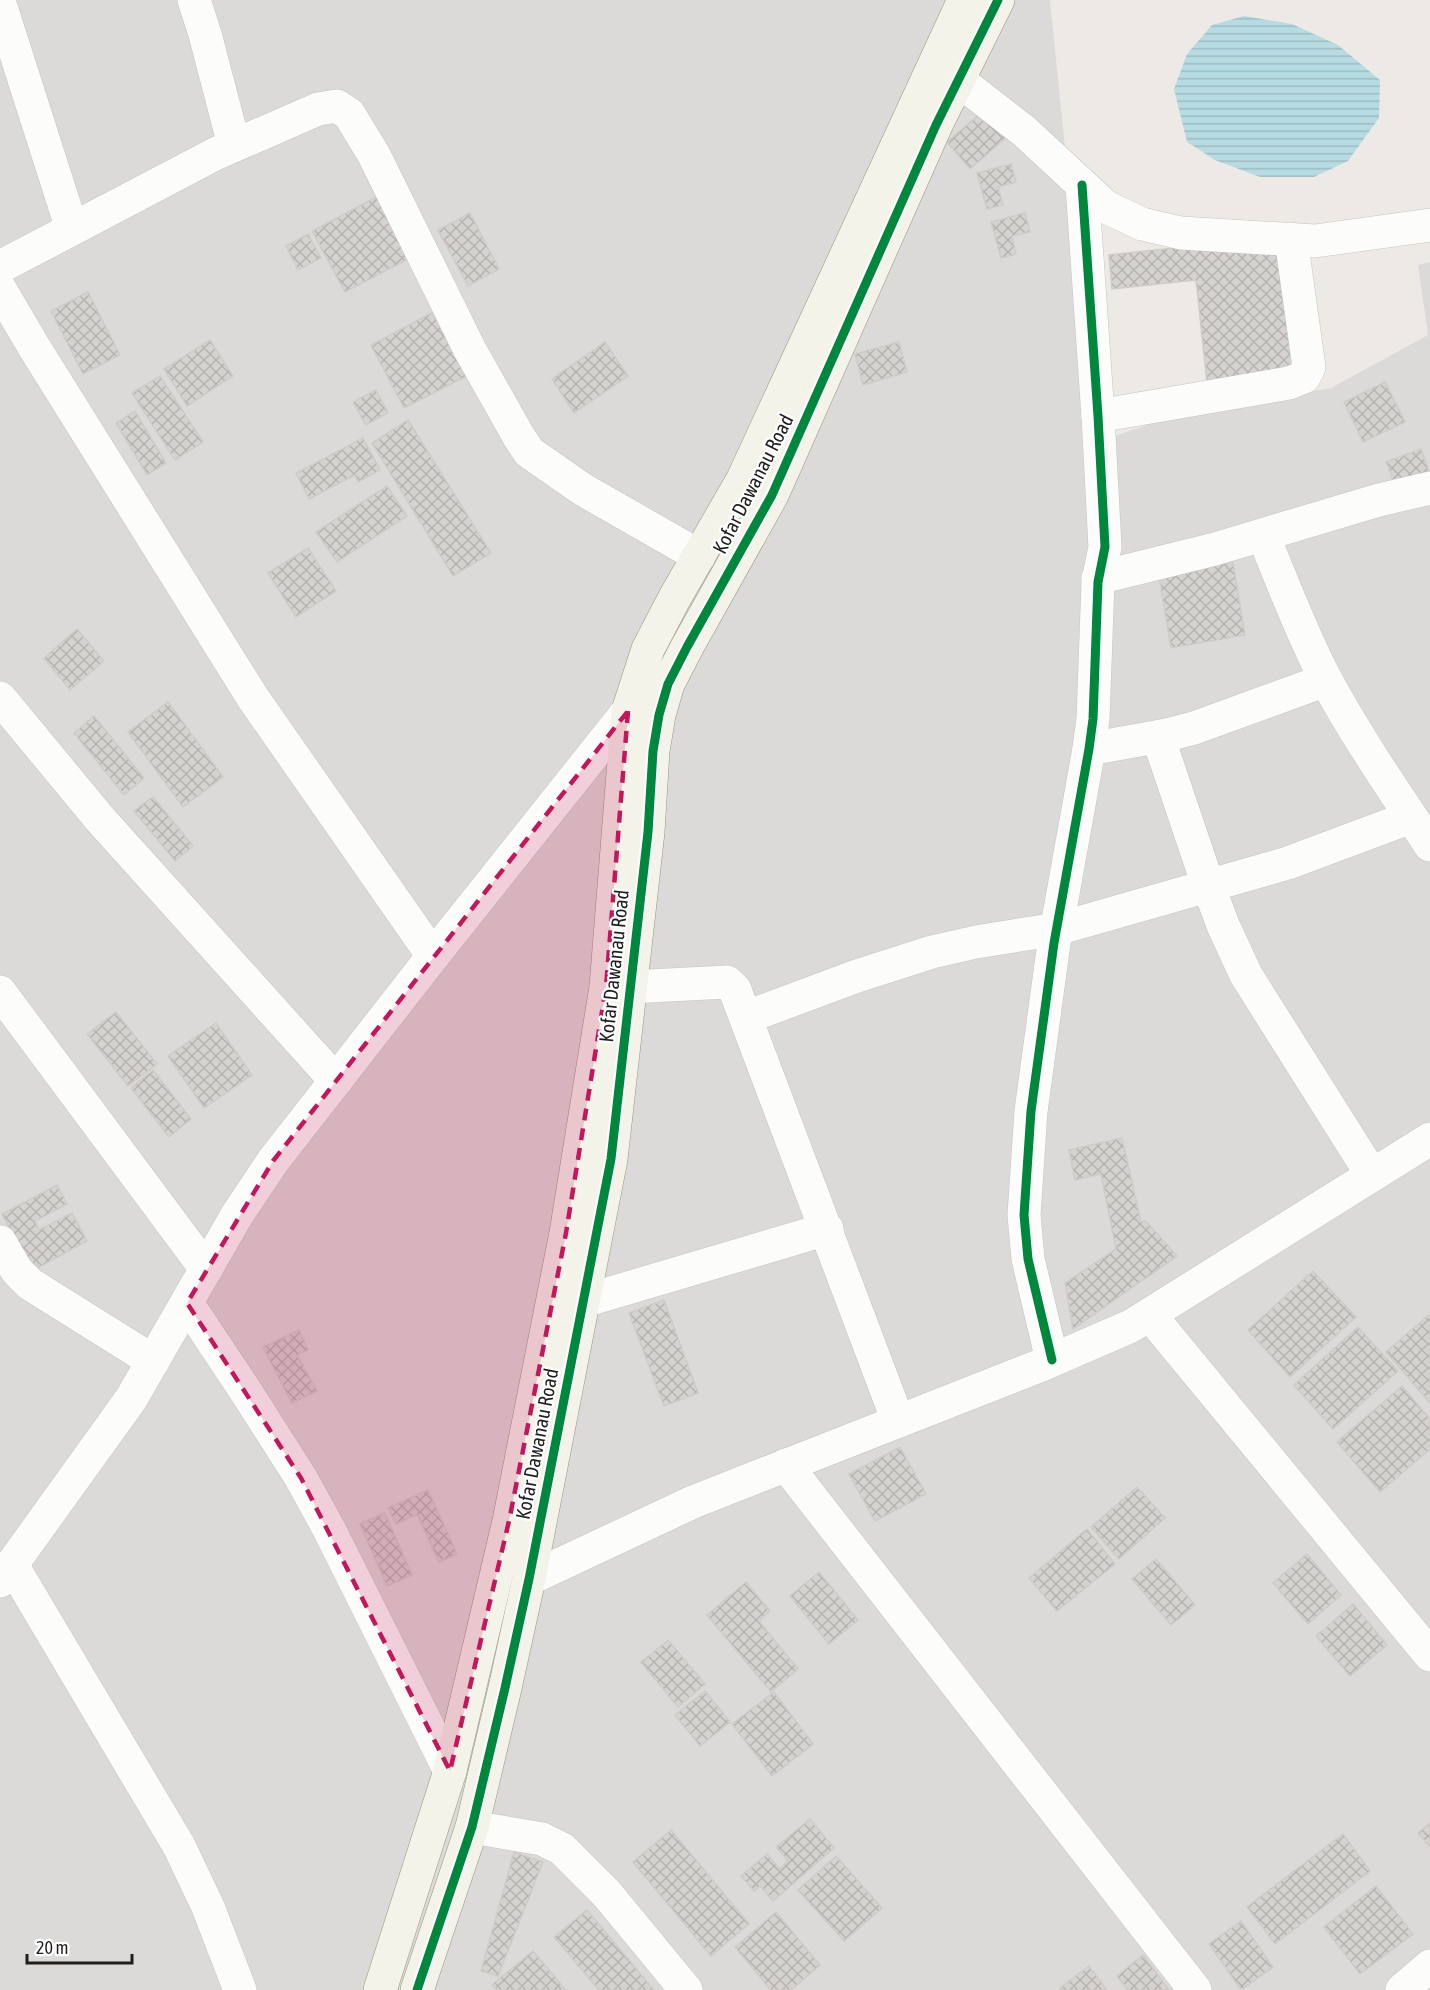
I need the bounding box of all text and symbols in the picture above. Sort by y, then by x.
street label: Kofar Dawanau Road [707,410,798,557]
street label: Kofar Dawanau Road [594,888,633,1043]
street label: Kofar Dawanau Road [511,1366,562,1521]
scale bar [27,1927,132,1965]
text: 20 m [36,1937,68,1958]

